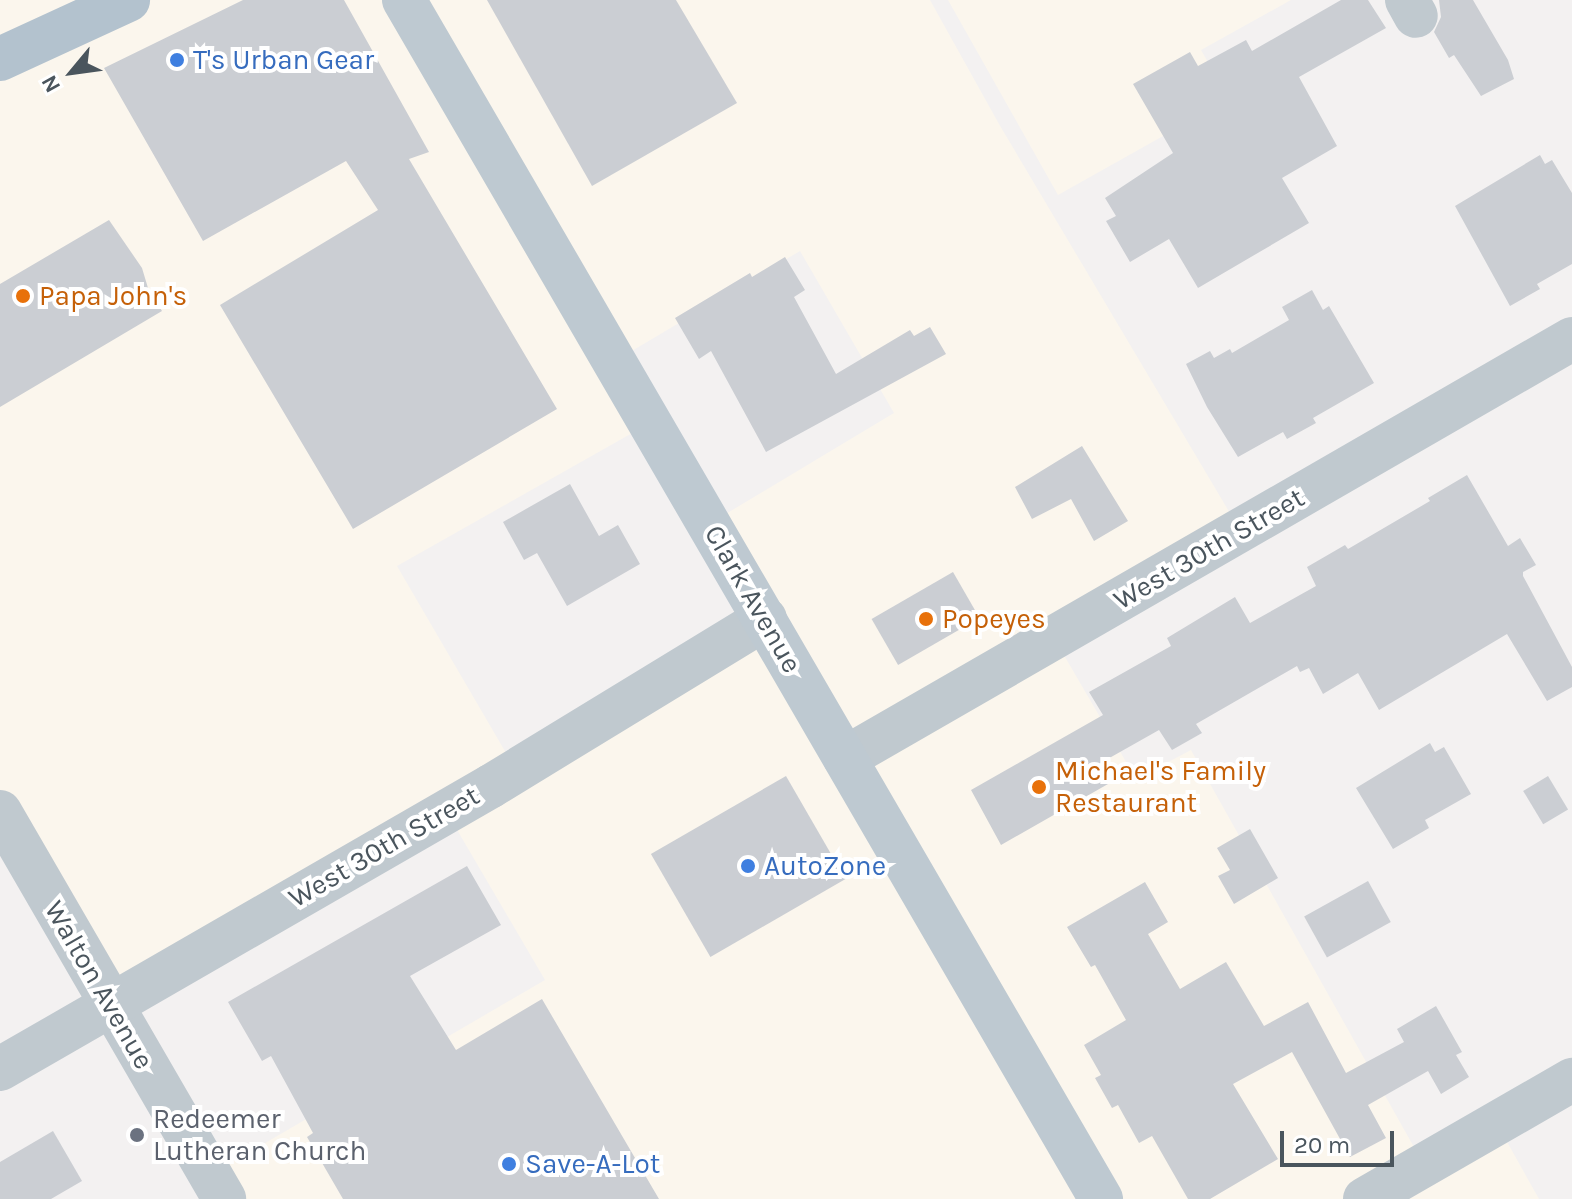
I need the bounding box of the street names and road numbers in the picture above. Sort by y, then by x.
street label: West 30th Street [1108,481,1310,617]
street label: Clark Avenue [697,519,809,679]
street label: West 30th Street [283,779,485,915]
street label: Walton Avenue [37,895,161,1075]

